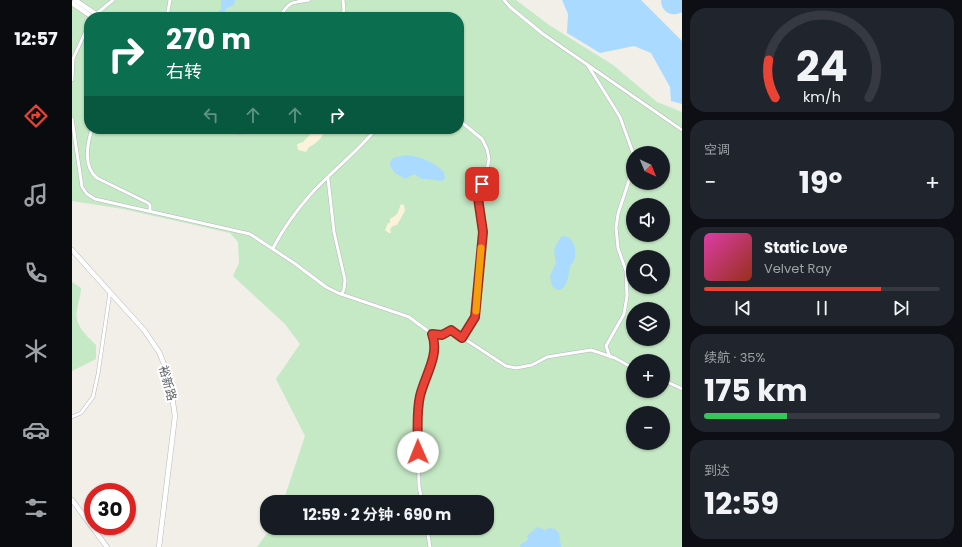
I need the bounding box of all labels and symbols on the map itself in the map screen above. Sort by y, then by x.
north arrow [626,146,670,190]
pin [465,167,499,201]
street label: 裕新路 [155,363,181,403]
position arrow [397,431,439,473]
speed limit sign: 30 [84,483,136,535]

